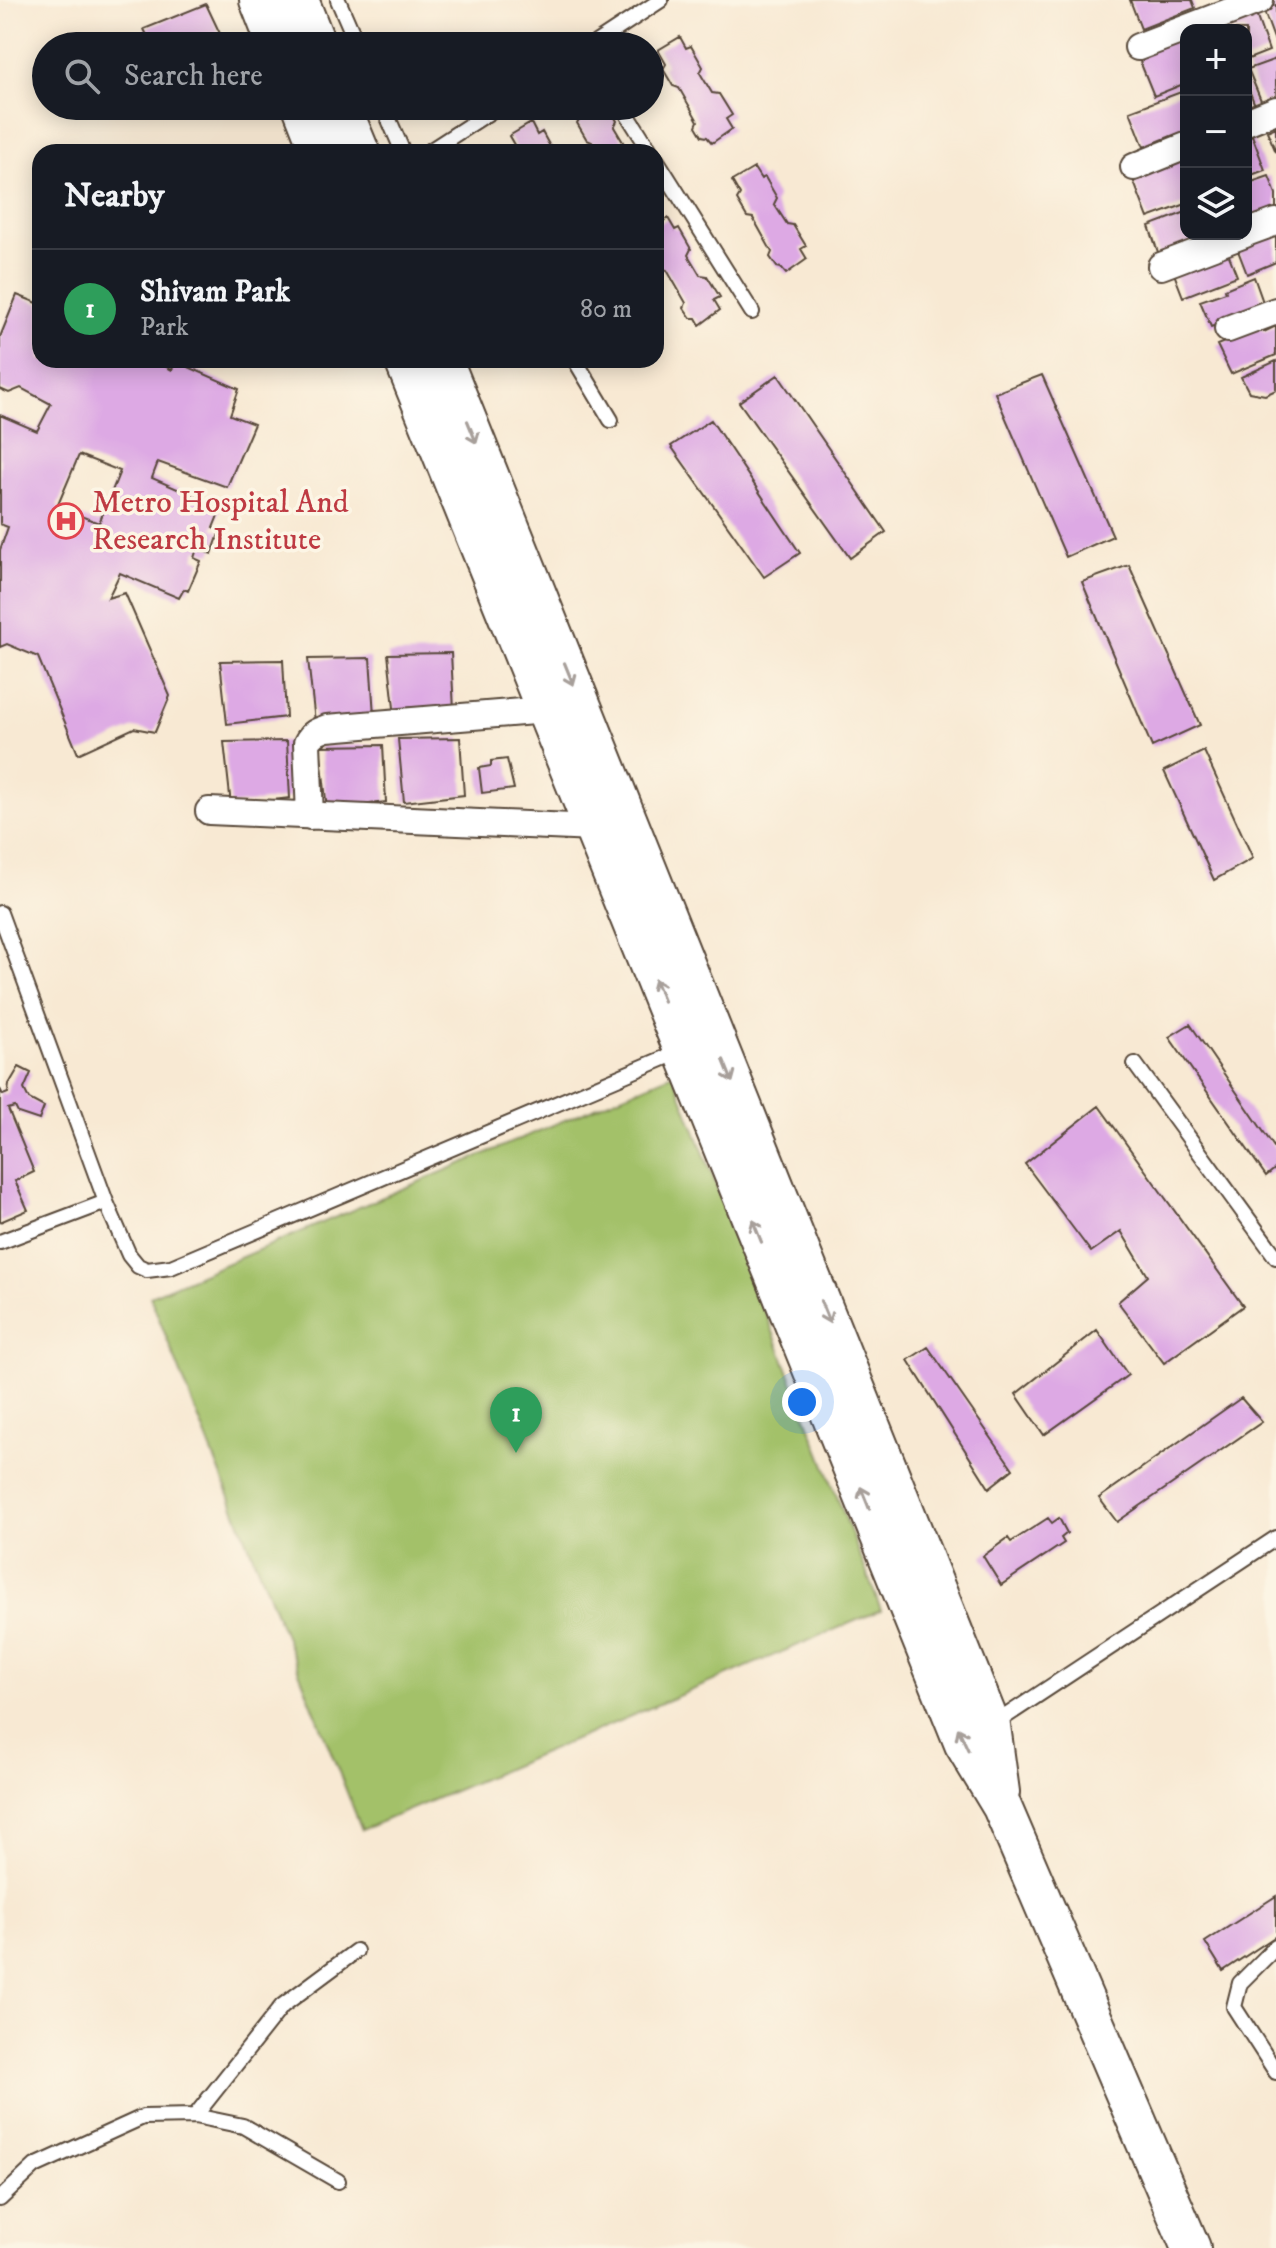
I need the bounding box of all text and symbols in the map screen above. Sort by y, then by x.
map controls [1180,24,1252,240]
button: + [1180,24,1252,96]
search box [32,32,664,120]
icon: search [60,54,104,98]
text: Search here [124,58,263,95]
button: − [1180,96,1252,168]
button: layers [1180,168,1252,240]
text: Nearby [64,175,165,217]
text: Shivam Park [140,274,290,311]
text: 1 [85,293,95,326]
text: 80 m [580,293,632,326]
text: Park [140,311,189,344]
one-way arrow [466,419,480,444]
place label: Metro Hospital And Research Institute [92,483,349,560]
hospital icon: Metro Hospital And Research Institute [47,502,85,540]
one-way arrow [563,661,577,686]
one-way arrow [651,978,666,1003]
one-way arrow [722,1058,736,1083]
one-way arrow [749,1219,763,1244]
one-way arrow [819,1299,833,1324]
your location [782,1382,822,1422]
pin: 1 [490,1387,542,1453]
one-way arrow [856,1486,871,1511]
one-way arrow [955,1728,970,1752]

